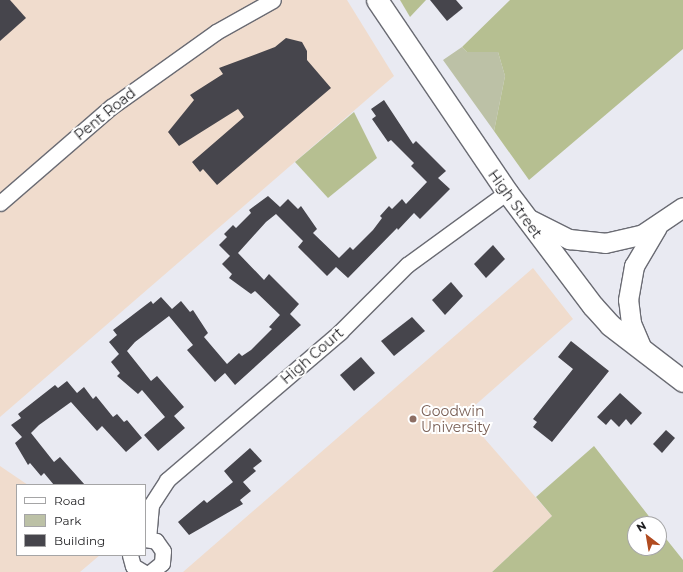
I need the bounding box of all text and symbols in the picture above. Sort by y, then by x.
street label: Pent Road [71,84,139,144]
street label: High Street [485,167,545,241]
street label: High Court [277,324,347,388]
place label: Goodwin University [421,403,490,436]
marker: Goodwin University [408,414,418,424]
legend [16,484,146,556]
text: Road [54,493,85,508]
text: Park [54,513,81,528]
north arrow [627,516,667,556]
text: N [634,518,649,535]
text: Building [54,533,105,548]

